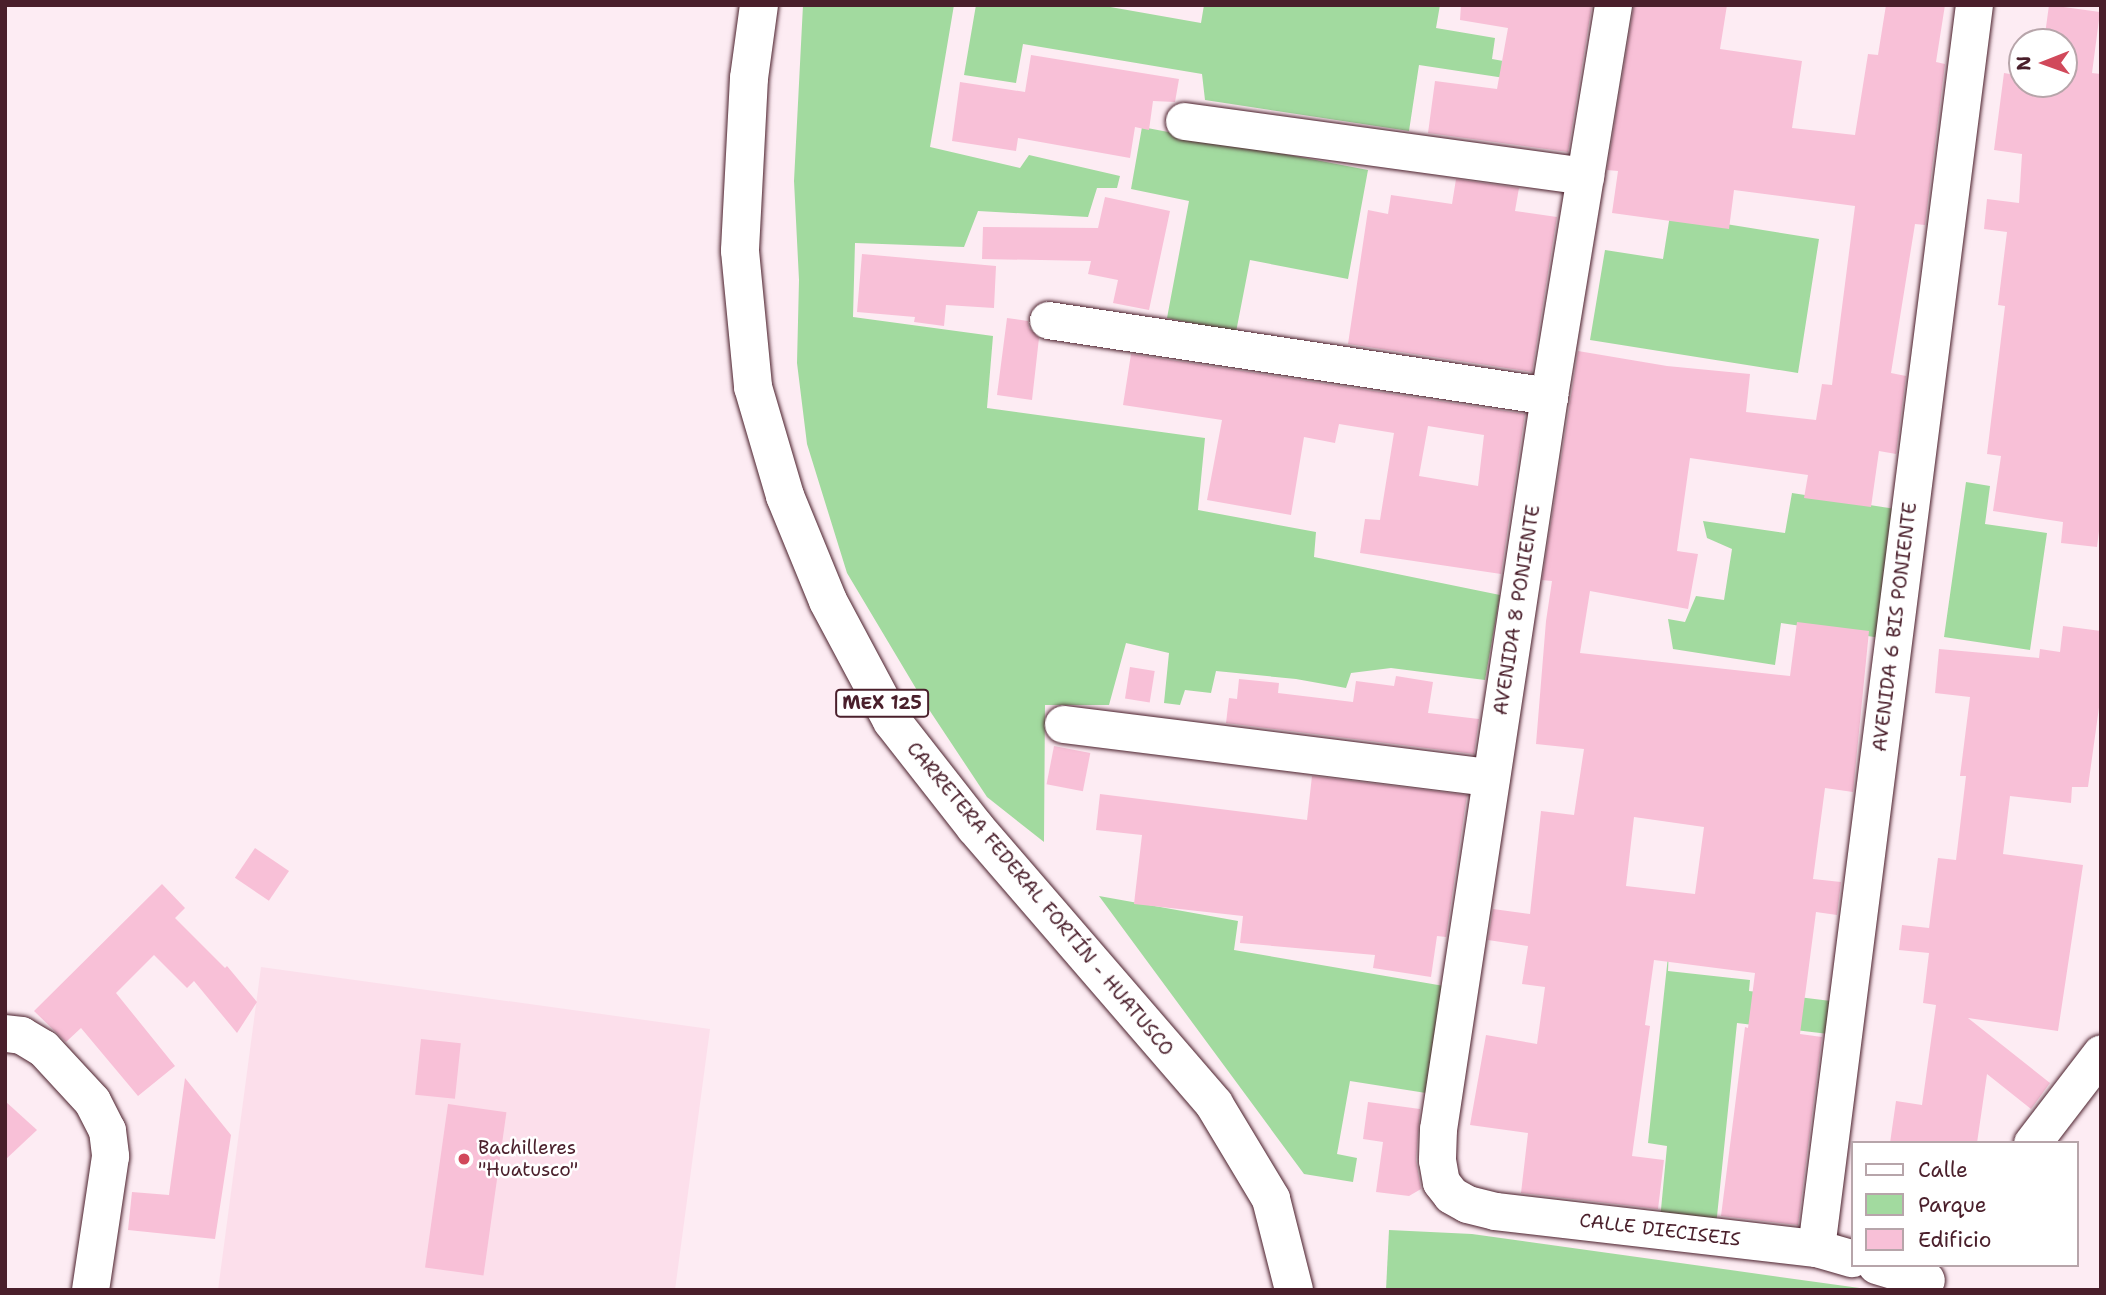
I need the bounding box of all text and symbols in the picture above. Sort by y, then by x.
north arrow [2008,28,2078,98]
text: N [2011,56,2036,71]
street label: AVENIDA 6 BIS PONIENTE [1868,501,1922,753]
street label: AVENIDA 8 PONIENTE [1489,503,1545,717]
road number: MEX 125 [835,688,929,718]
street label: CARRETERA FEDERAL FORTÍN - HUATUSCO [902,737,1178,1061]
place label: Bachilleres "Huatusco" [478,1137,578,1181]
legend [1850,1141,2078,1267]
marker: Bachilleres "Huatusco" [456,1151,472,1167]
text: Calle [1918,1156,1968,1184]
text: Parque [1918,1191,1987,1219]
street label: CALLE DIECISEIS [1578,1209,1742,1251]
text: Edificio [1918,1226,1991,1254]

